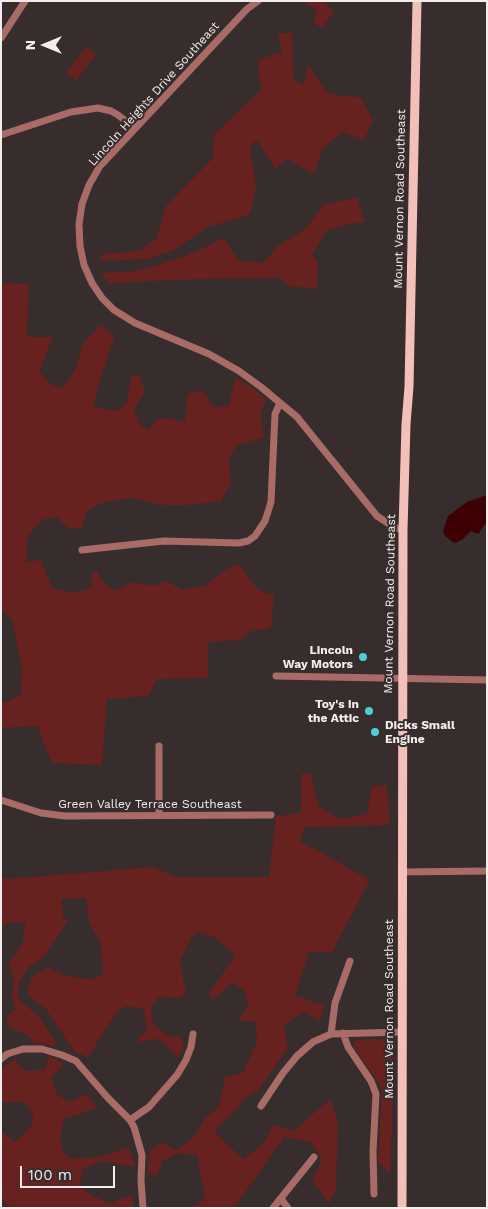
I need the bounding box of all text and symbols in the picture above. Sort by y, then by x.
street label: Lincoln Heights Drive Southeast [86,19,222,169]
north arrow [20,20,70,70]
text: N [22,40,38,50]
street label: Mount Vernon Road Southeast [391,109,409,289]
street label: Mount Vernon Road Southeast [381,514,399,694]
place label: Lincoln Way Motors [283,643,353,671]
marker: Lincoln Way Motors [357,651,369,663]
place label: Toy's in the Attic [308,697,359,725]
marker: Toy's in the Attic [363,705,375,717]
place label: Dicks Small Engine [385,718,455,746]
marker: Dicks Small Engine [369,726,381,738]
street label: Green Valley Terrace Southeast [58,797,242,811]
street label: Mount Vernon Road Southeast [382,919,396,1099]
scale bar [22,1156,118,1188]
text: 100 m [28,1166,72,1184]

